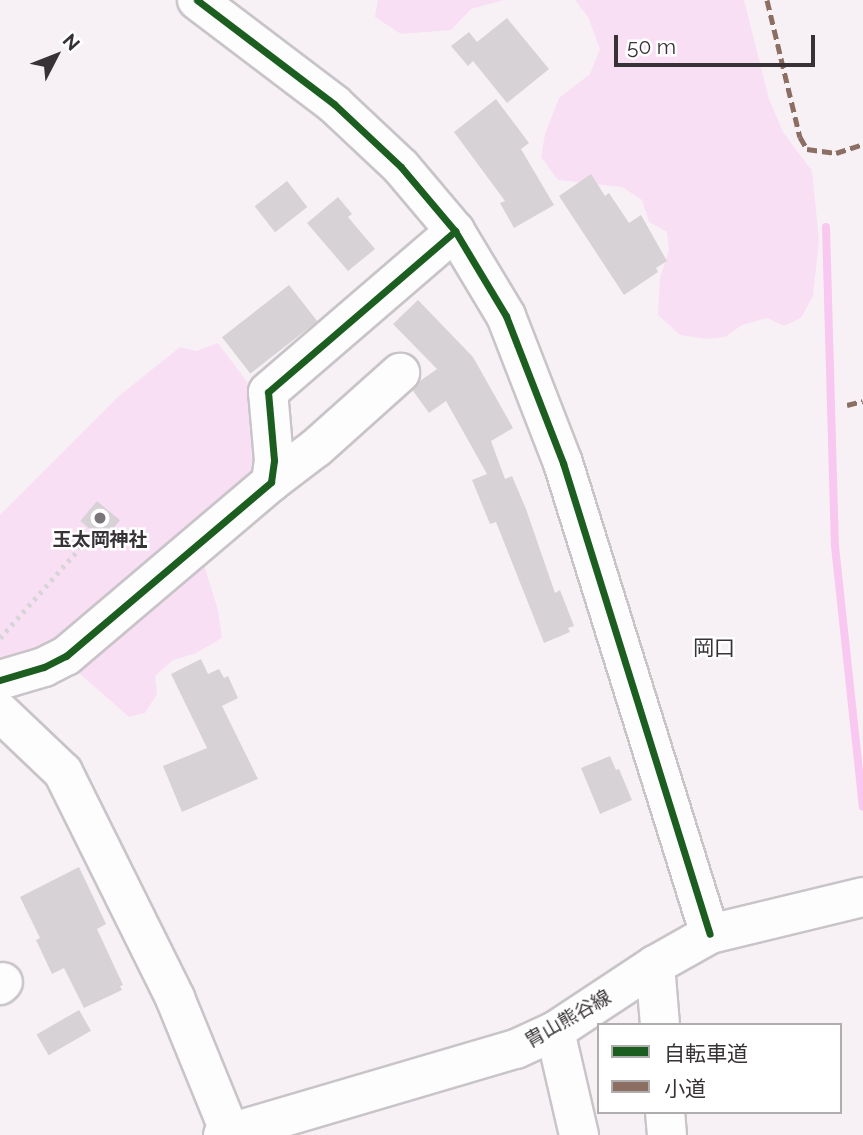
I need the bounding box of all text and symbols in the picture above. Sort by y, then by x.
north arrow [21,21,91,91]
scale bar [618,21,819,65]
text: N [59,29,85,55]
text: 50 m [627,34,676,59]
marker: 玉太岡神社 [92,510,108,526]
place label: 玉太岡神社 [53,529,147,551]
district label: 岡口 [693,635,735,661]
street label: 胄山熊谷線 [521,985,615,1053]
legend [597,1023,842,1114]
text: 自転車道 [664,1041,748,1066]
text: 小道 [664,1076,706,1101]

